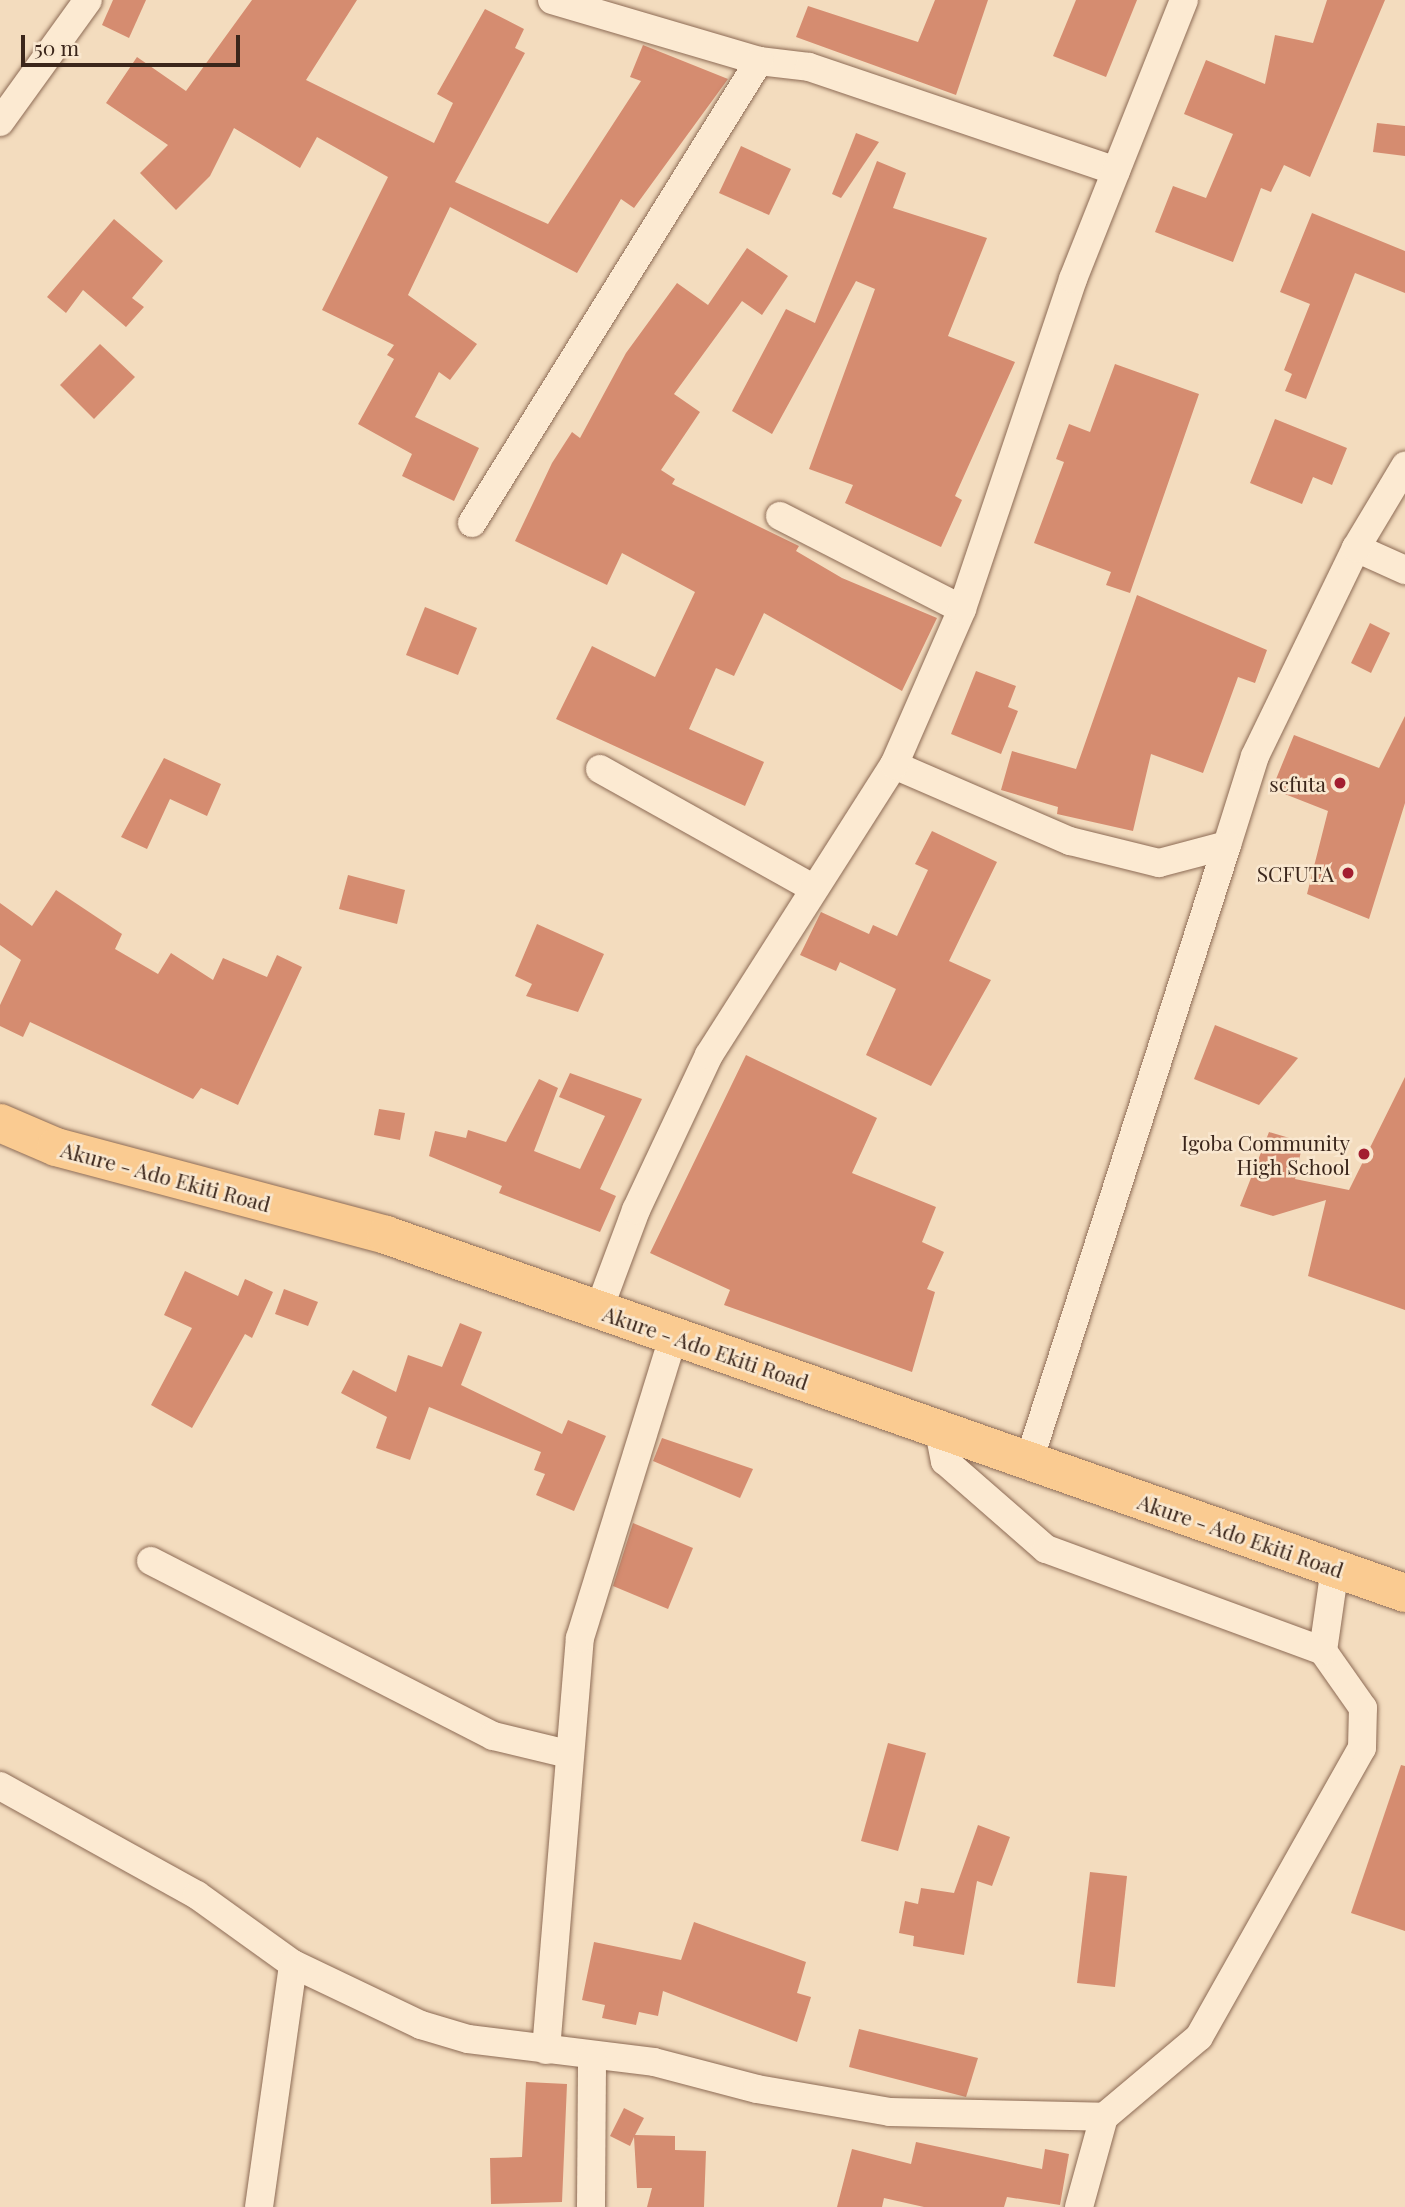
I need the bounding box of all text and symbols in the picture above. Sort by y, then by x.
scale bar [24,21,243,65]
text: 50 m [34,33,79,61]
place label: scfuta [1269,770,1326,796]
marker: scfuta [1332,775,1348,791]
place label: SCFUTA [1257,860,1334,886]
marker: SCFUTA [1340,865,1356,881]
place label: Igoba Community High School [1181,1129,1350,1179]
street label: Akure - Ado Ekiti Road [58,1136,274,1216]
marker: Igoba Community High School [1356,1146,1372,1162]
street label: Akure - Ado Ekiti Road [599,1300,813,1394]
street label: Akure - Ado Ekiti Road [1134,1488,1348,1582]

